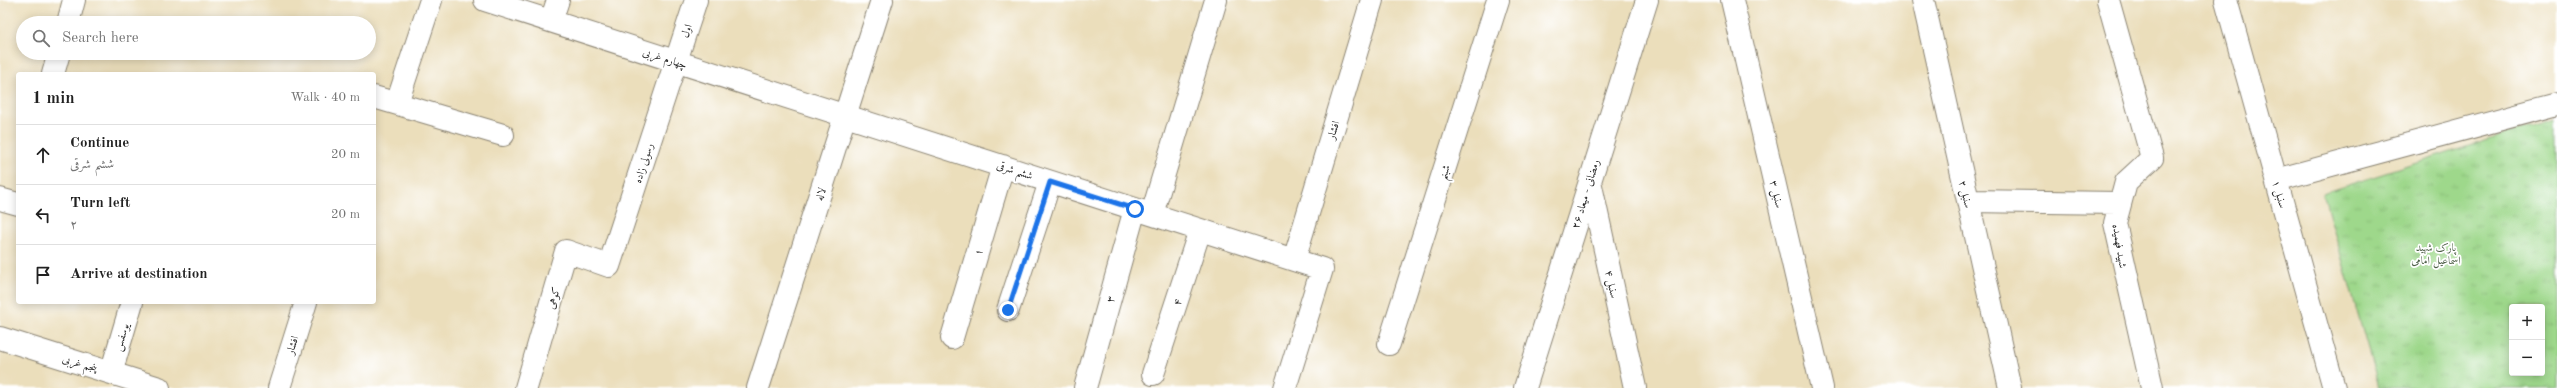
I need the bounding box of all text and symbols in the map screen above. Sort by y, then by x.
search box [16,16,376,60]
street label: اول [680,23,695,40]
icon: search [30,27,52,49]
text: Search here [62,31,139,46]
street label: چهارم غربی [640,47,688,75]
text: 1 min [32,90,75,107]
text: Walk · 40 m [291,91,360,104]
street label: افشار [1326,120,1342,142]
text: Continue [70,136,129,151]
street label: رسولی زاده [633,142,656,185]
icon: ahead [32,144,54,166]
text: 20 m [331,148,360,161]
text: ششم شرقی [70,158,114,171]
street label: رمضانی - میعاد ۲۶ [1571,158,1602,230]
street label: ششم شرقی [994,159,1034,186]
street label: شبنم [1438,164,1457,182]
street label: سنبل ۳ [1765,179,1784,210]
street label: سنبل ۲ [1954,179,1973,210]
street label: سنبل ۱ [2268,179,2288,210]
street label: لاله [814,187,829,202]
text: Turn left [70,196,130,211]
route start [1126,200,1144,218]
icon: left [32,204,54,226]
text: 20 m [331,208,360,221]
text: ۲ [70,218,78,231]
street label: شهید فهمیده [2109,223,2127,269]
park label: پارک شهید اسماعیل امامی [2411,242,2461,269]
street label: ۱ [973,248,986,257]
icon: arrive [32,264,54,286]
text: Arrive at destination [70,267,208,282]
street label: سنبل ۴ [1600,269,1619,300]
street label: کوهی [545,286,563,311]
street label: ۳ [1105,295,1118,304]
street label: ۴ [1172,297,1185,307]
route end [999,301,1017,319]
map controls [2509,304,2545,376]
button: + [2509,304,2545,340]
street label: یوسفس [113,322,133,353]
street label: افشار [285,335,301,357]
button: − [2509,340,2545,376]
street label: پنجم غربی [60,354,99,379]

